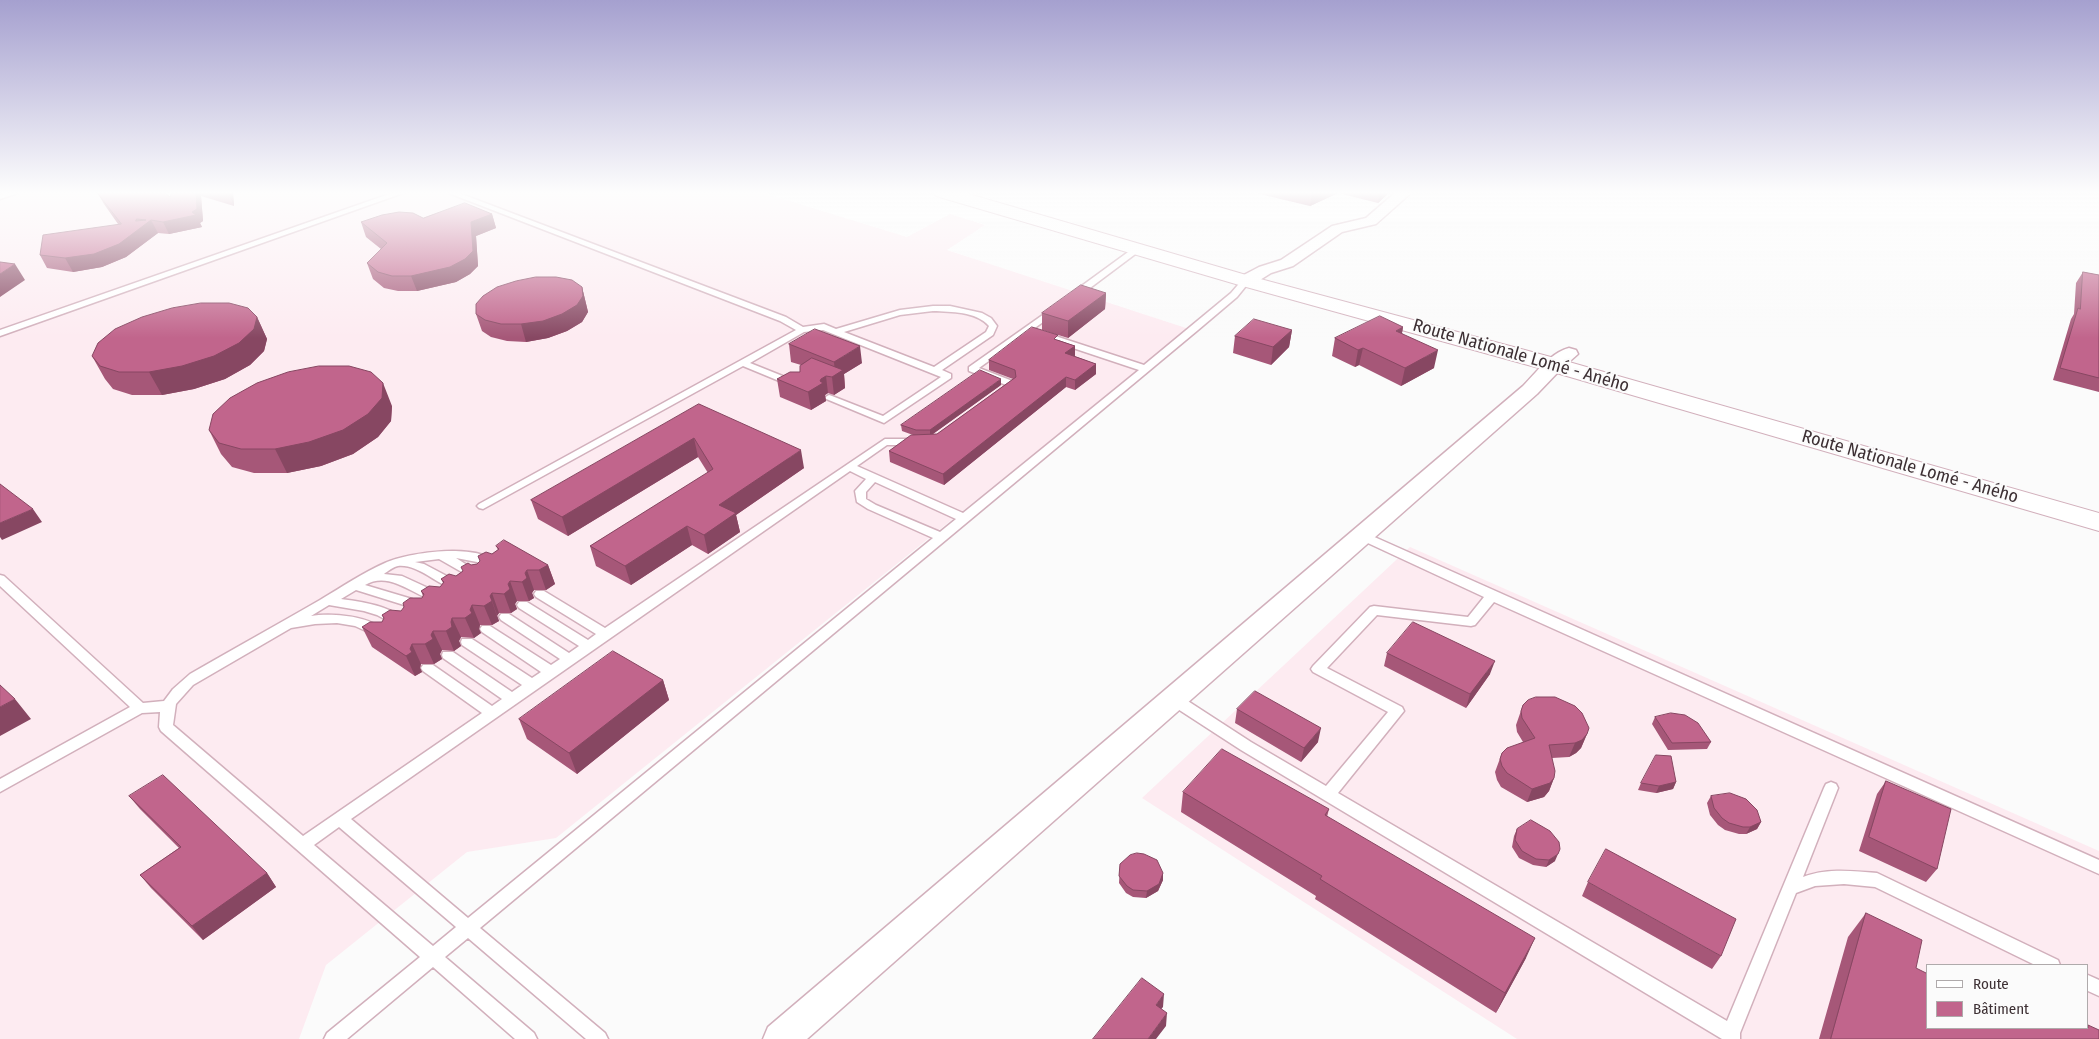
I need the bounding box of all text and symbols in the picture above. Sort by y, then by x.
street label: Route Nationale Lomé - Aného [1410,315,1632,397]
street label: Route Nationale Lomé - Aného [1799,426,2021,508]
legend [1926,964,2089,1029]
text: Route [1973,975,2009,993]
text: Bâtiment [1973,1000,2029,1018]

